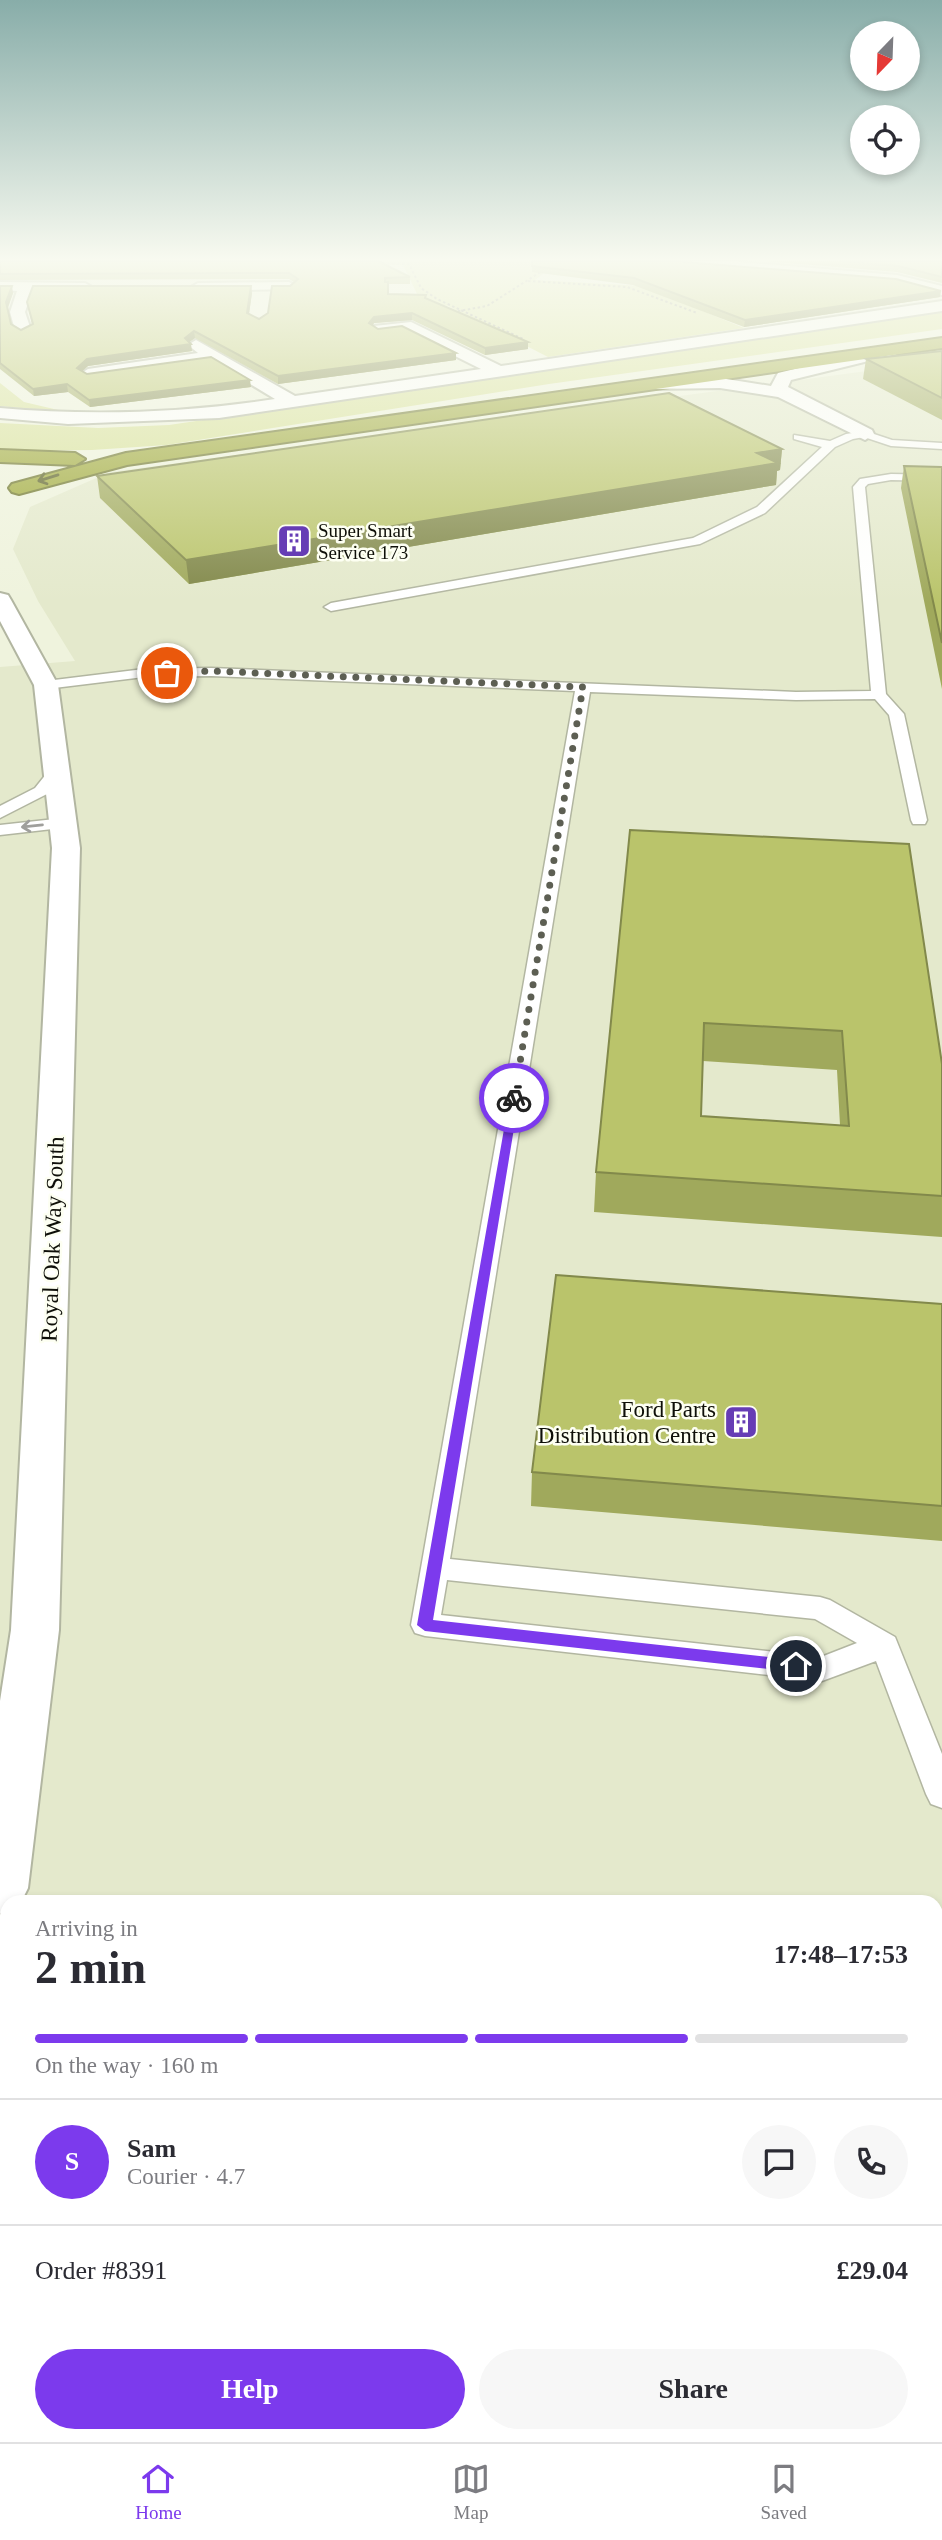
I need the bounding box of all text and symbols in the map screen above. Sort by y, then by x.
north arrow [850,21,920,91]
map controls [850,21,920,175]
button: locate [850,105,920,175]
one-way arrow [38,473,60,486]
place label: Super Smart Service 173 [318,520,413,563]
building icon: Super Smart Service 173 [275,522,313,560]
pin [137,643,197,703]
icon: bag [148,654,186,692]
one-way arrow [21,820,44,833]
courier [479,1063,549,1133]
icon: bike [495,1079,533,1117]
street label: Royal Oak Way South [36,1135,69,1342]
place label: Ford Parts Distribution Centre [538,1397,716,1448]
building icon: Ford Parts Distribution Centre [722,1403,760,1441]
pin [766,1636,826,1696]
icon: home [777,1647,815,1685]
text: Arriving in [35,1916,138,1941]
text: 17:48–17:53 [774,1940,908,1969]
text: 2 min [35,1942,146,1993]
text: On the way · 160 m [35,2053,218,2078]
button: chat [742,2125,816,2199]
button: phone [834,2125,908,2199]
text: Sam [127,2134,176,2163]
text: S [65,2147,79,2176]
text: Courier · 4.7 [127,2164,245,2189]
text: Order #8391 [35,2256,167,2285]
text: £29.04 [837,2256,908,2285]
button: Help [35,2349,465,2429]
button: Share [479,2349,908,2429]
tab: Home [135,2460,182,2524]
tab: Map [452,2460,490,2524]
tab: Saved [760,2460,807,2524]

